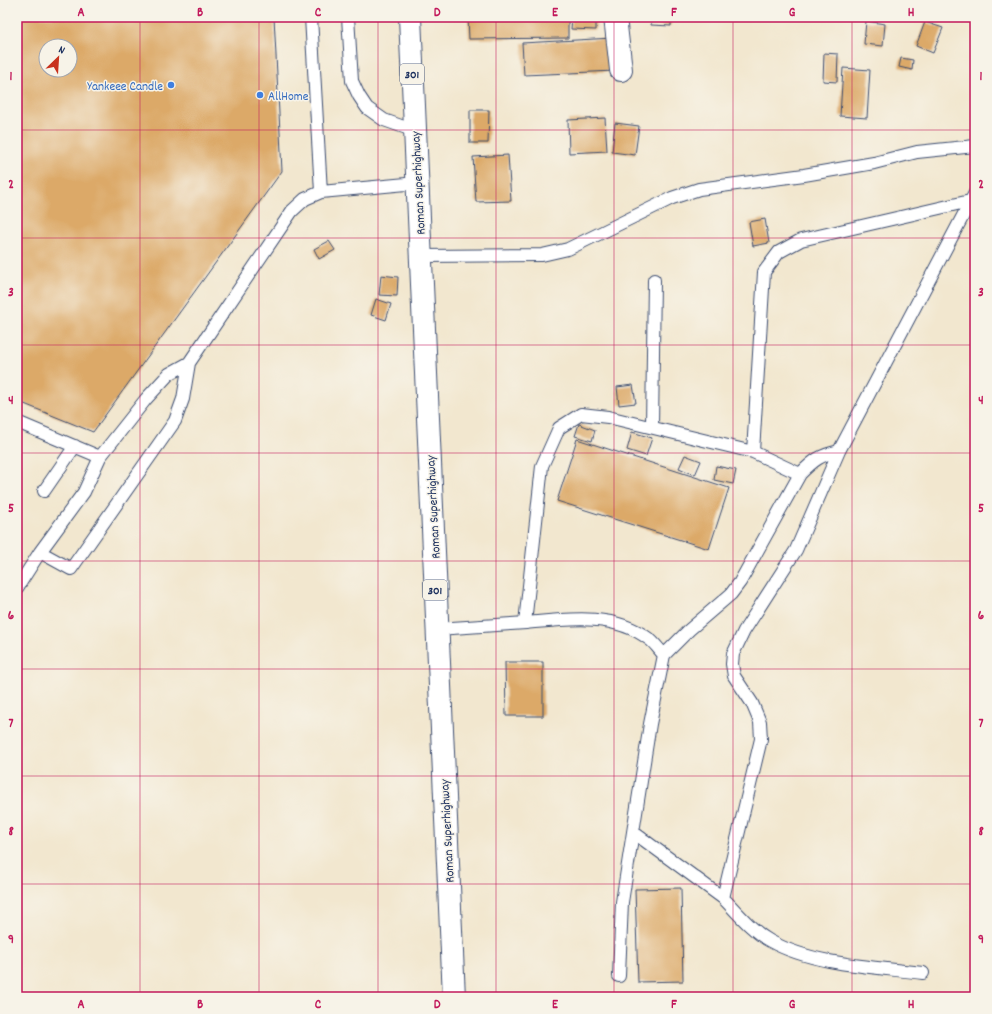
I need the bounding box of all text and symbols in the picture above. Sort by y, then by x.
text: A [77,4,85,23]
text: B [197,4,203,23]
text: C [315,4,322,23]
text: D [434,4,441,23]
text: E [552,4,559,23]
text: F [671,4,677,23]
text: G [789,4,796,23]
text: H [908,4,915,23]
north arrow [38,38,78,78]
text: N [56,42,68,59]
road number: 301 [400,64,424,84]
text: 1 [10,68,13,87]
text: 1 [980,68,983,87]
place label: Yankeee Candle [87,78,163,97]
marker: Yankeee Candle [166,80,176,90]
place label: AllHome [268,88,309,107]
marker: AllHome [255,90,265,100]
street label: Roman Superhighway [407,130,432,235]
text: 2 [8,176,14,195]
text: 2 [978,176,984,195]
text: 3 [8,284,14,303]
text: 3 [978,284,984,303]
text: 4 [8,392,14,411]
text: 4 [978,392,984,411]
street label: Roman Superhighway [422,454,447,559]
text: 5 [8,500,14,519]
text: 5 [978,500,984,519]
road number: 301 [423,580,447,600]
text: 6 [8,607,15,626]
text: 6 [978,607,985,626]
text: 7 [9,715,14,734]
text: 7 [979,715,984,734]
street label: Roman Superhighway [436,778,461,883]
text: 8 [8,823,14,842]
text: 8 [978,823,984,842]
text: 9 [8,931,14,950]
text: 9 [978,931,984,950]
text: A [77,996,85,1014]
text: B [197,996,203,1014]
text: C [315,996,322,1014]
text: D [434,996,441,1014]
text: E [552,996,559,1014]
text: F [671,996,677,1014]
text: G [789,996,796,1014]
text: H [908,996,915,1014]

